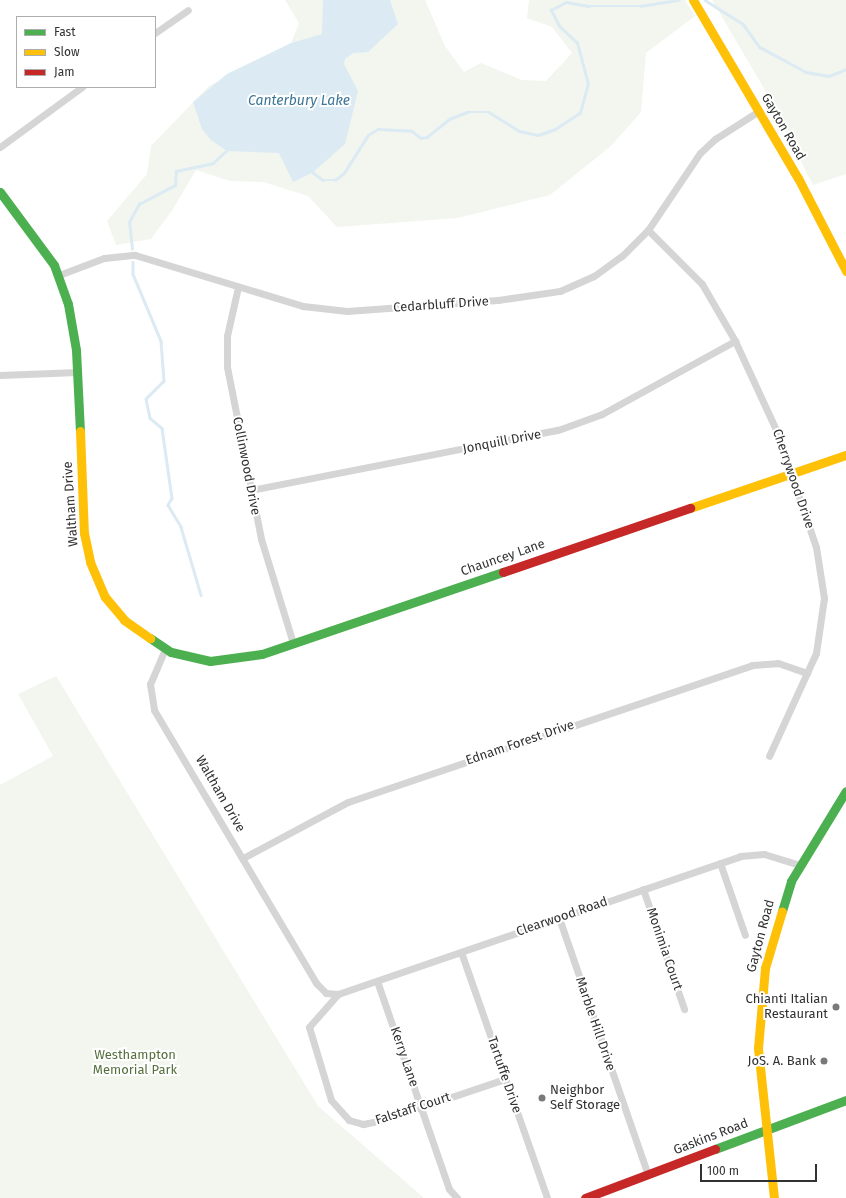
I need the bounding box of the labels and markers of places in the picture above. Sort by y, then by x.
place label: Chianti Italian Restaurant [746,992,828,1023]
marker: Chianti Italian Restaurant [831,1002,841,1012]
place label: JoS. A. Bank [747,1053,816,1069]
marker: JoS. A. Bank [819,1056,829,1066]
place label: Neighbor Self Storage [550,1083,620,1114]
marker: Neighbor Self Storage [537,1093,547,1103]

